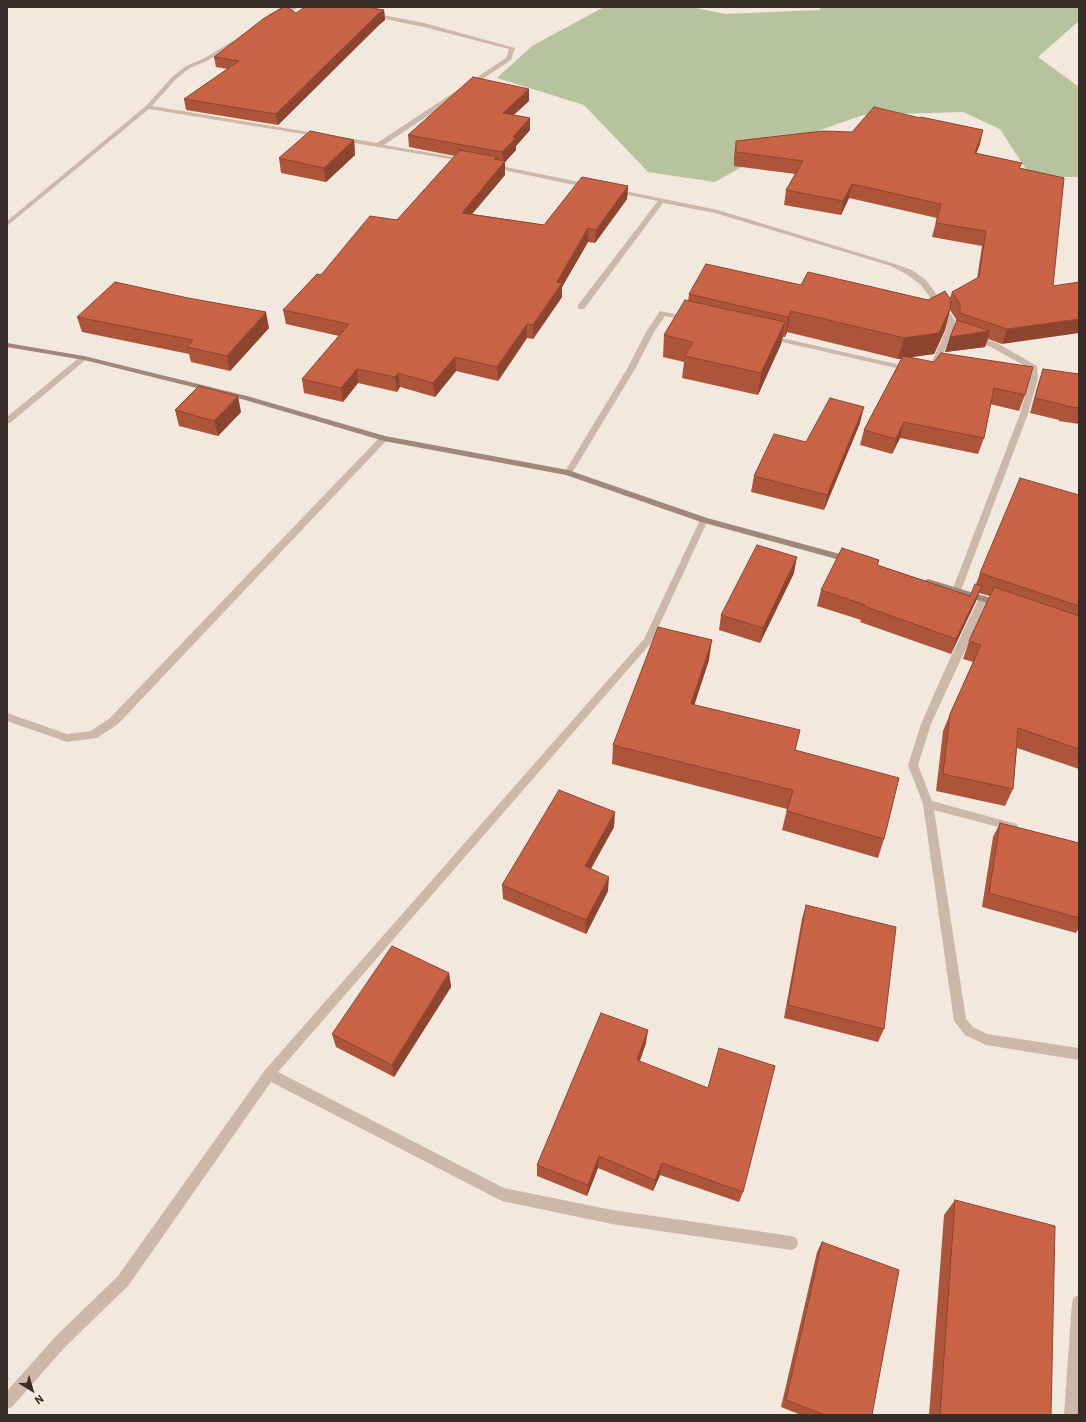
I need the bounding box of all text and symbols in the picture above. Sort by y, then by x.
north arrow [12,1370,52,1410]
text: N [32,1392,47,1408]

